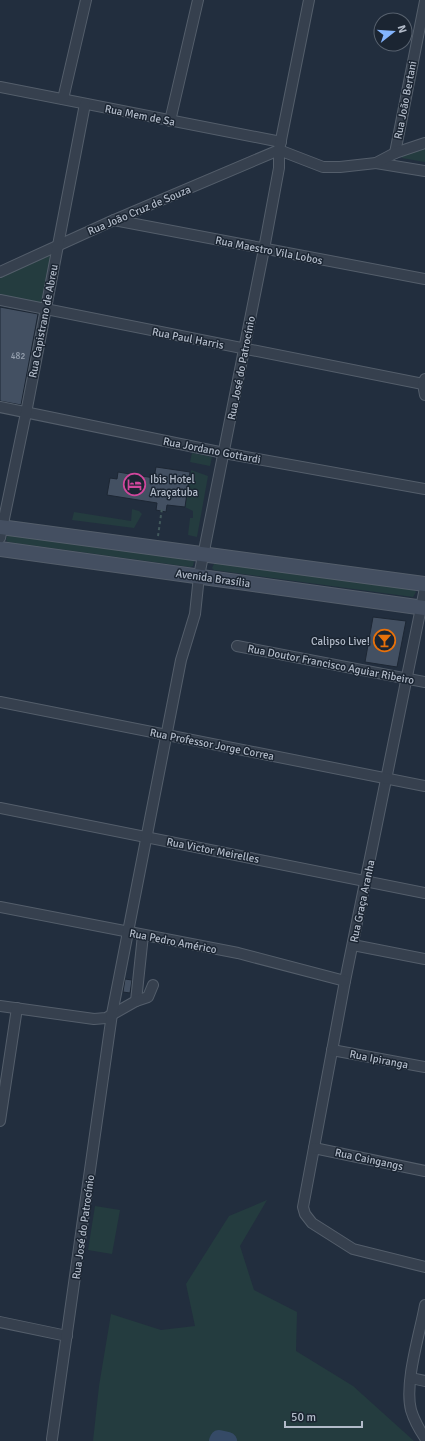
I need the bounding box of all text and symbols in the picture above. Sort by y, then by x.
north arrow [373,12,413,52]
text: N [395,24,409,35]
street label: Rua João Bertani [392,60,419,140]
street label: Rua Mem de Sa [104,102,177,129]
street label: Rua João Cruz de Souza [86,183,193,238]
street label: Rua Maestro Vila Lobos [214,234,324,267]
street label: Rua Capistrano de Abreu [26,263,61,379]
street label: Rua José do Patrocínio [225,315,258,421]
street label: Rua Paul Harris [151,325,225,352]
house number: 482 [11,351,25,362]
street label: Rua Jordano Gottardi [162,435,262,466]
hotel icon: Ibis Hotel Araçatuba [122,472,148,498]
place label: Ibis Hotel Araçatuba [150,473,199,499]
street label: Avenida Brasília [175,567,252,590]
bar icon: Calipso Live! [372,628,398,654]
place label: Calipso Live! [311,635,370,648]
street label: Rua Doutor Francisco Aguiar Ribeiro [246,642,416,687]
street label: Rua Professor Jorge Correa [149,726,276,763]
street label: Rua Victor Meirelles [165,835,260,866]
street label: Rua Graça Aranha [347,858,378,944]
street label: Rua Pedro Américo [128,927,218,956]
street label: Rua Ipiranga [349,1047,410,1072]
street label: Rua Caingangs [334,1146,404,1173]
street label: Rua José do Patrocínio [70,1174,97,1280]
scale bar [285,1403,362,1429]
text: 50 m [291,1410,316,1425]

